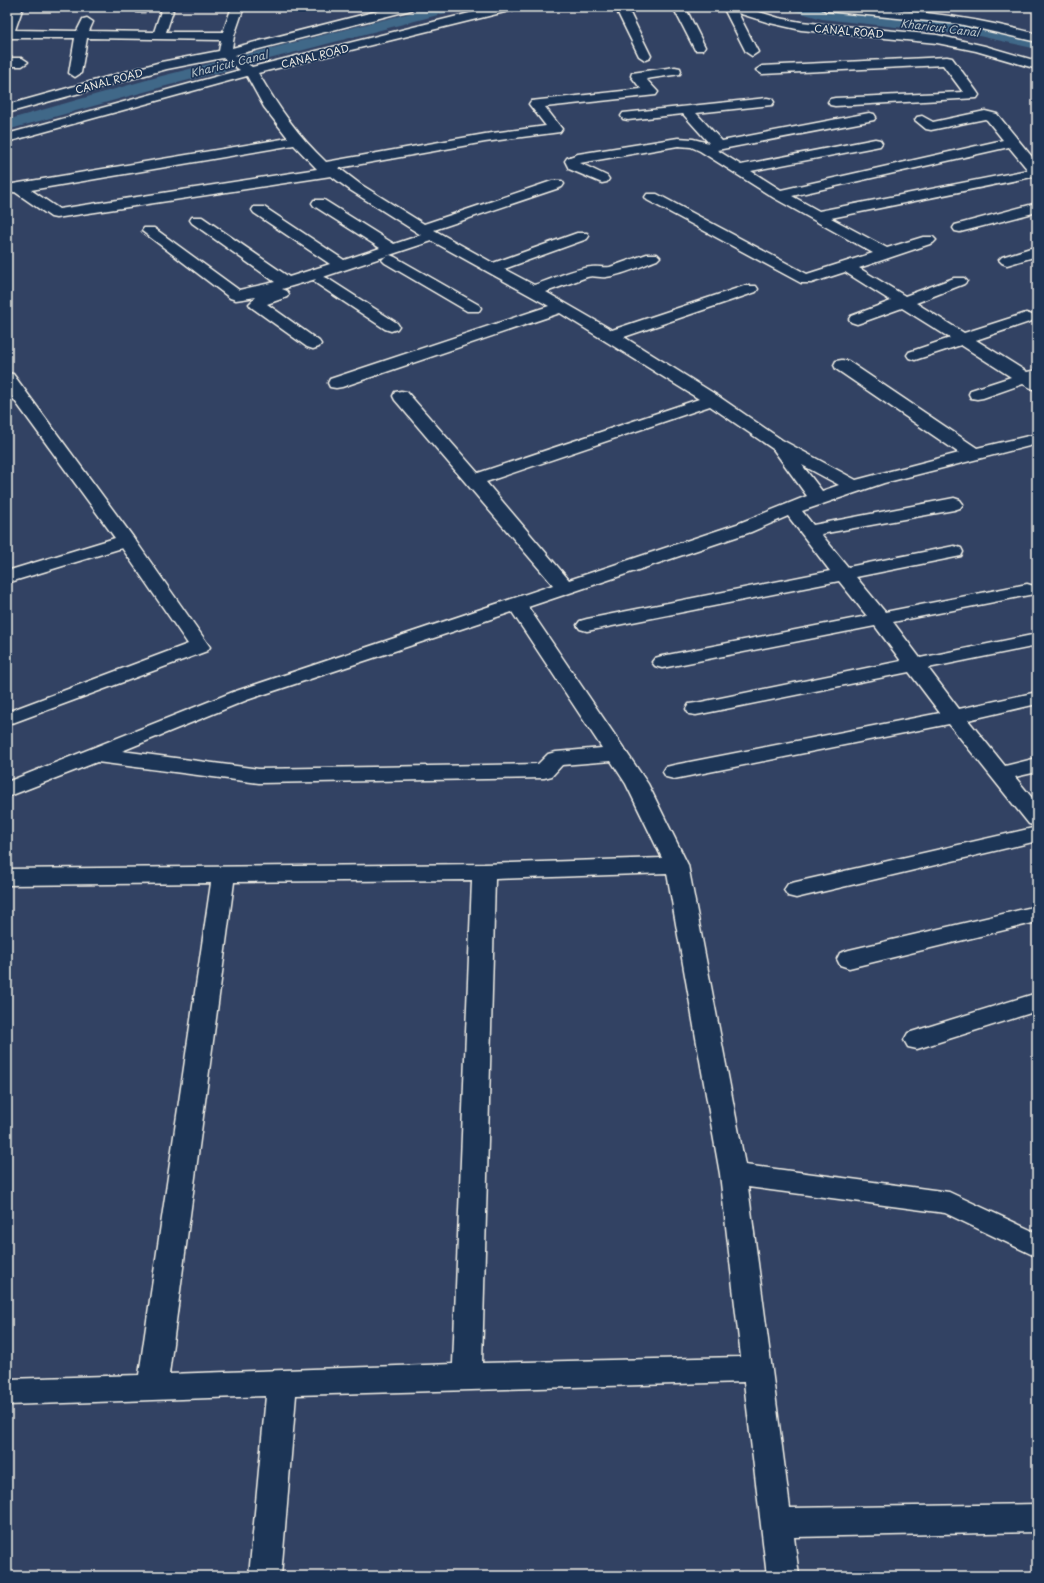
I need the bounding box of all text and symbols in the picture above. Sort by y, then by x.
water label: Kharicut Canal [900,14,982,41]
street label: CANAL ROAD [814,20,884,41]
street label: CANAL ROAD [279,40,350,71]
water label: Kharicut Canal [188,45,271,81]
street label: CANAL ROAD [73,64,144,97]

